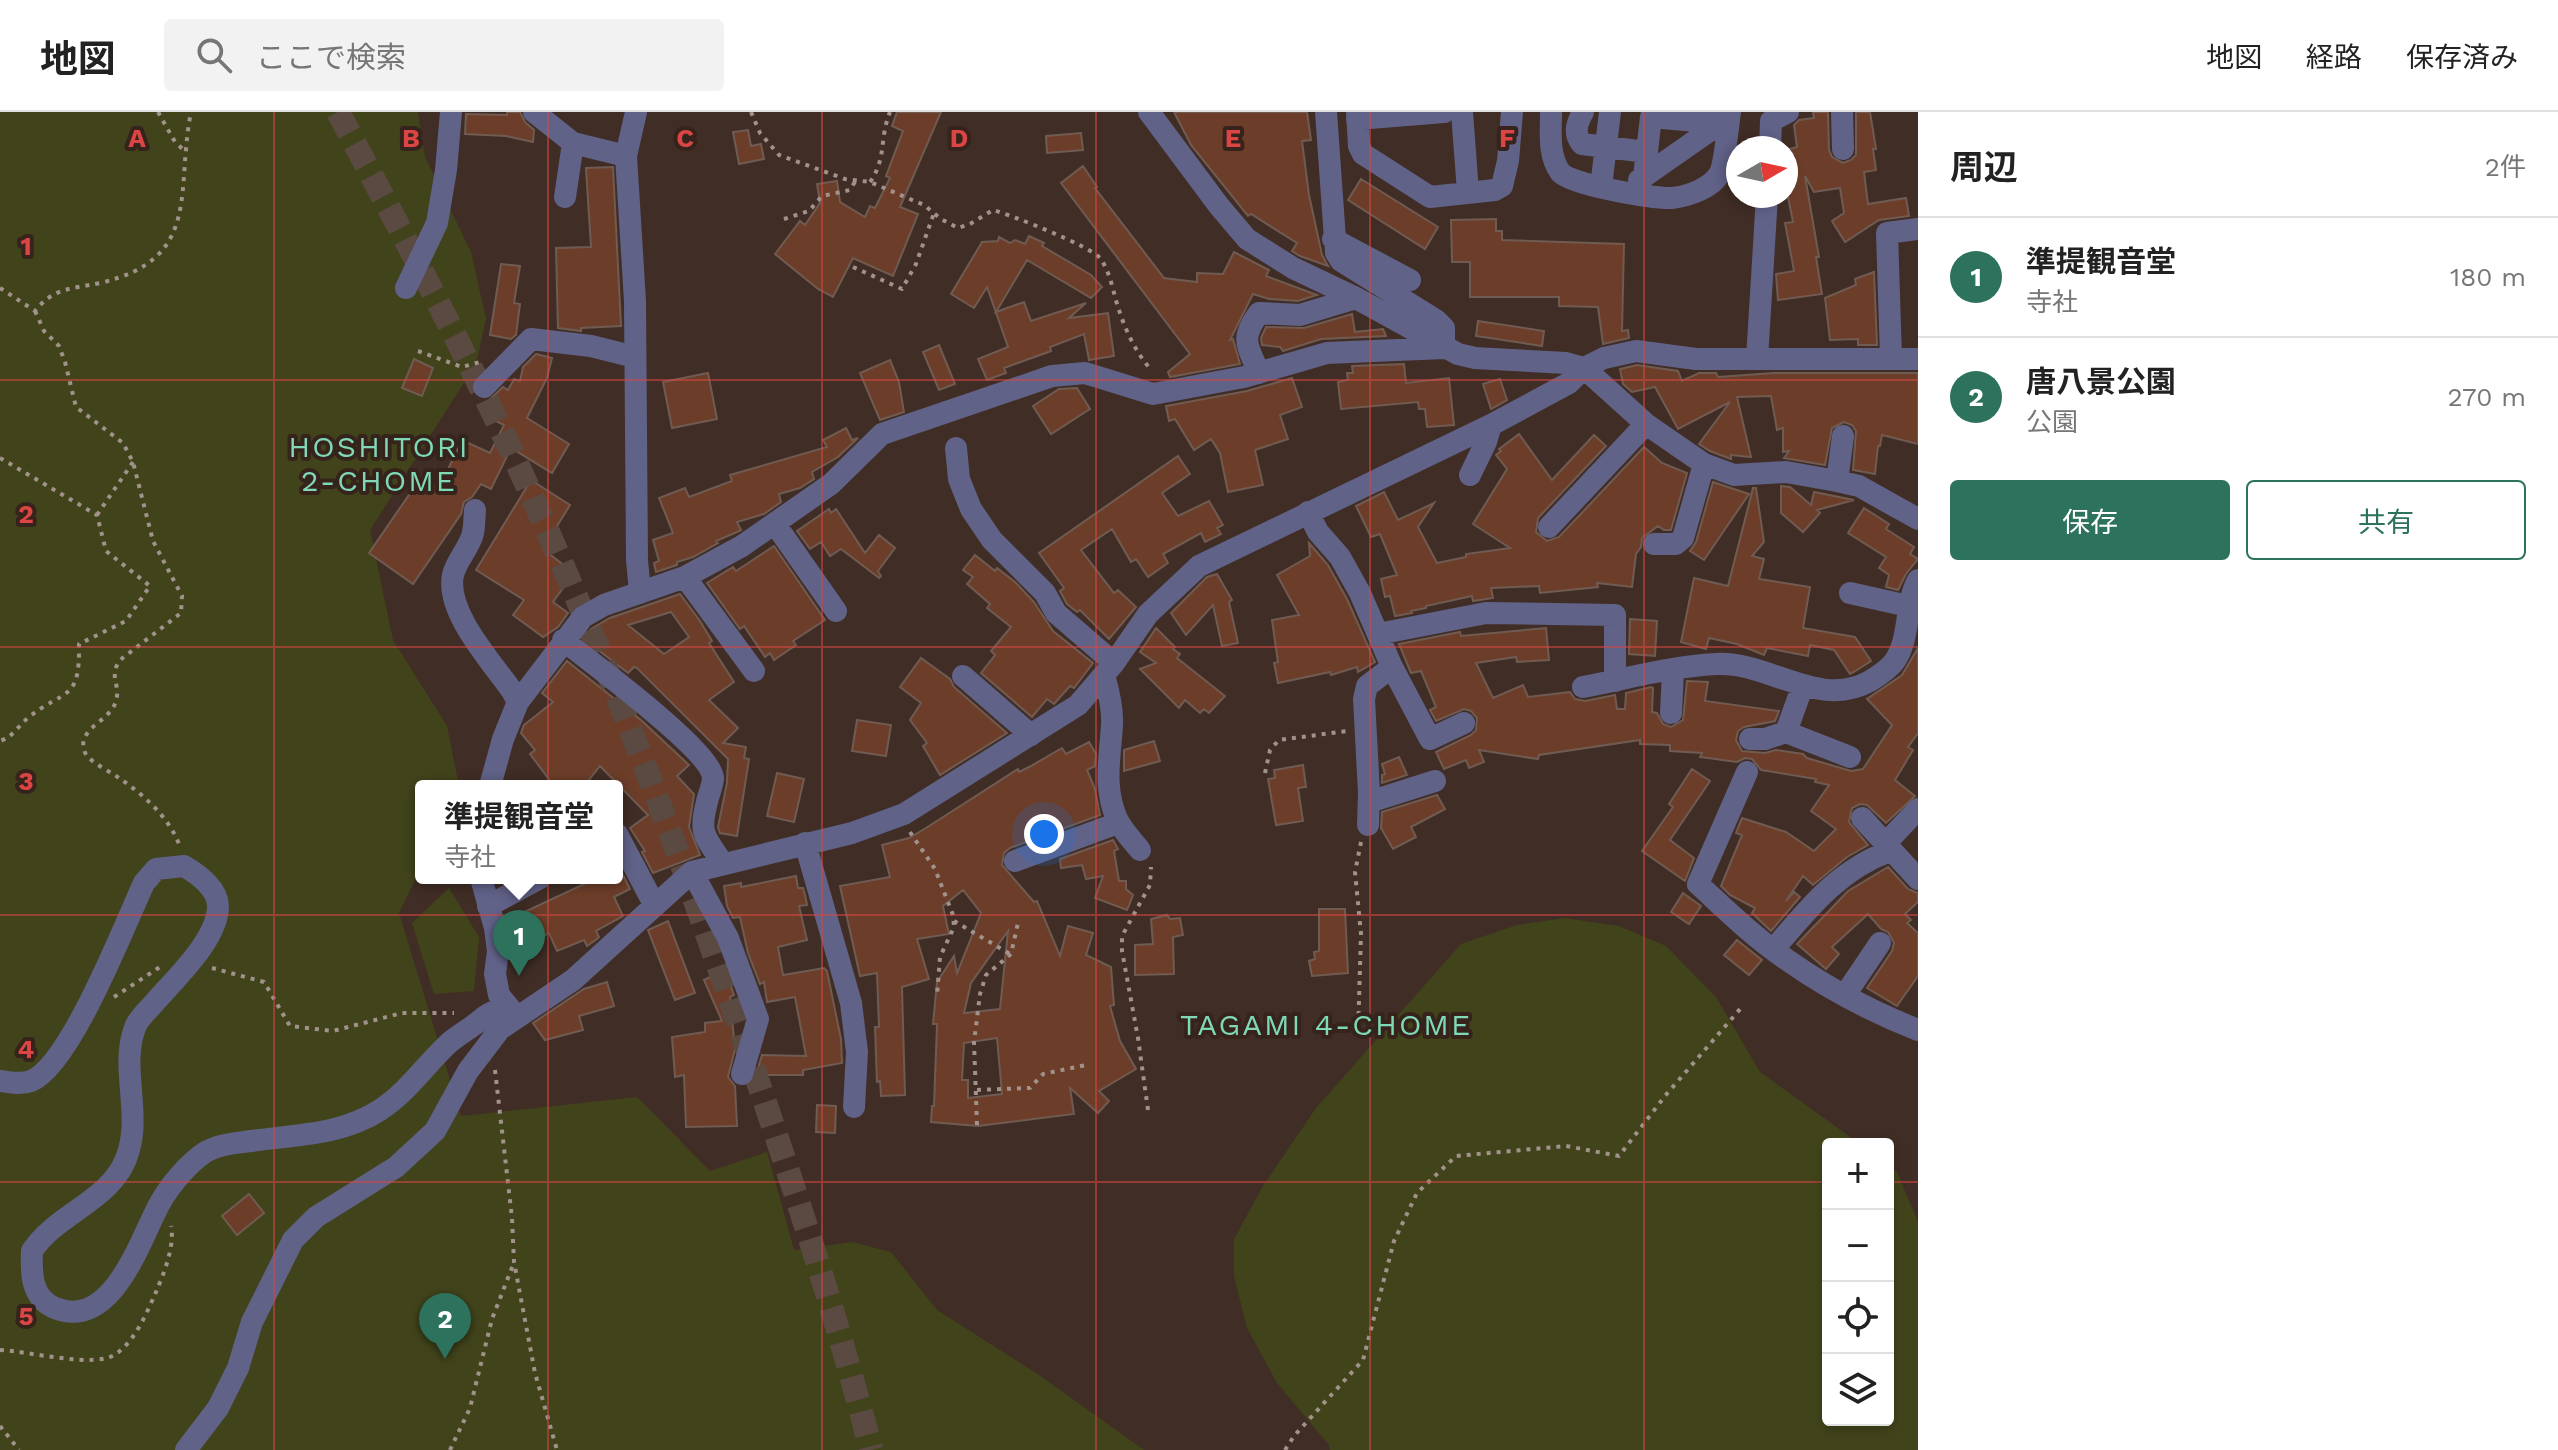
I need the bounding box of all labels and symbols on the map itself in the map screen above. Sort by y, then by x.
text: A [128,123,146,153]
text: B [402,123,420,153]
text: C [676,123,694,153]
text: D [950,123,968,153]
text: E [1225,123,1241,153]
text: F [1499,123,1515,153]
north arrow [1726,136,1798,208]
text: 1 [20,231,32,261]
district label: HOSHITORI 2-CHOME [288,429,470,498]
text: 2 [18,499,34,529]
text: 3 [18,766,34,796]
your location [1024,814,1064,854]
pin: 1 [493,910,545,976]
district label: TAGAMI 4-CHOME [1180,1007,1472,1042]
text: 4 [18,1034,35,1064]
pin: 2 [419,1293,471,1359]
text: 5 [18,1301,34,1331]

